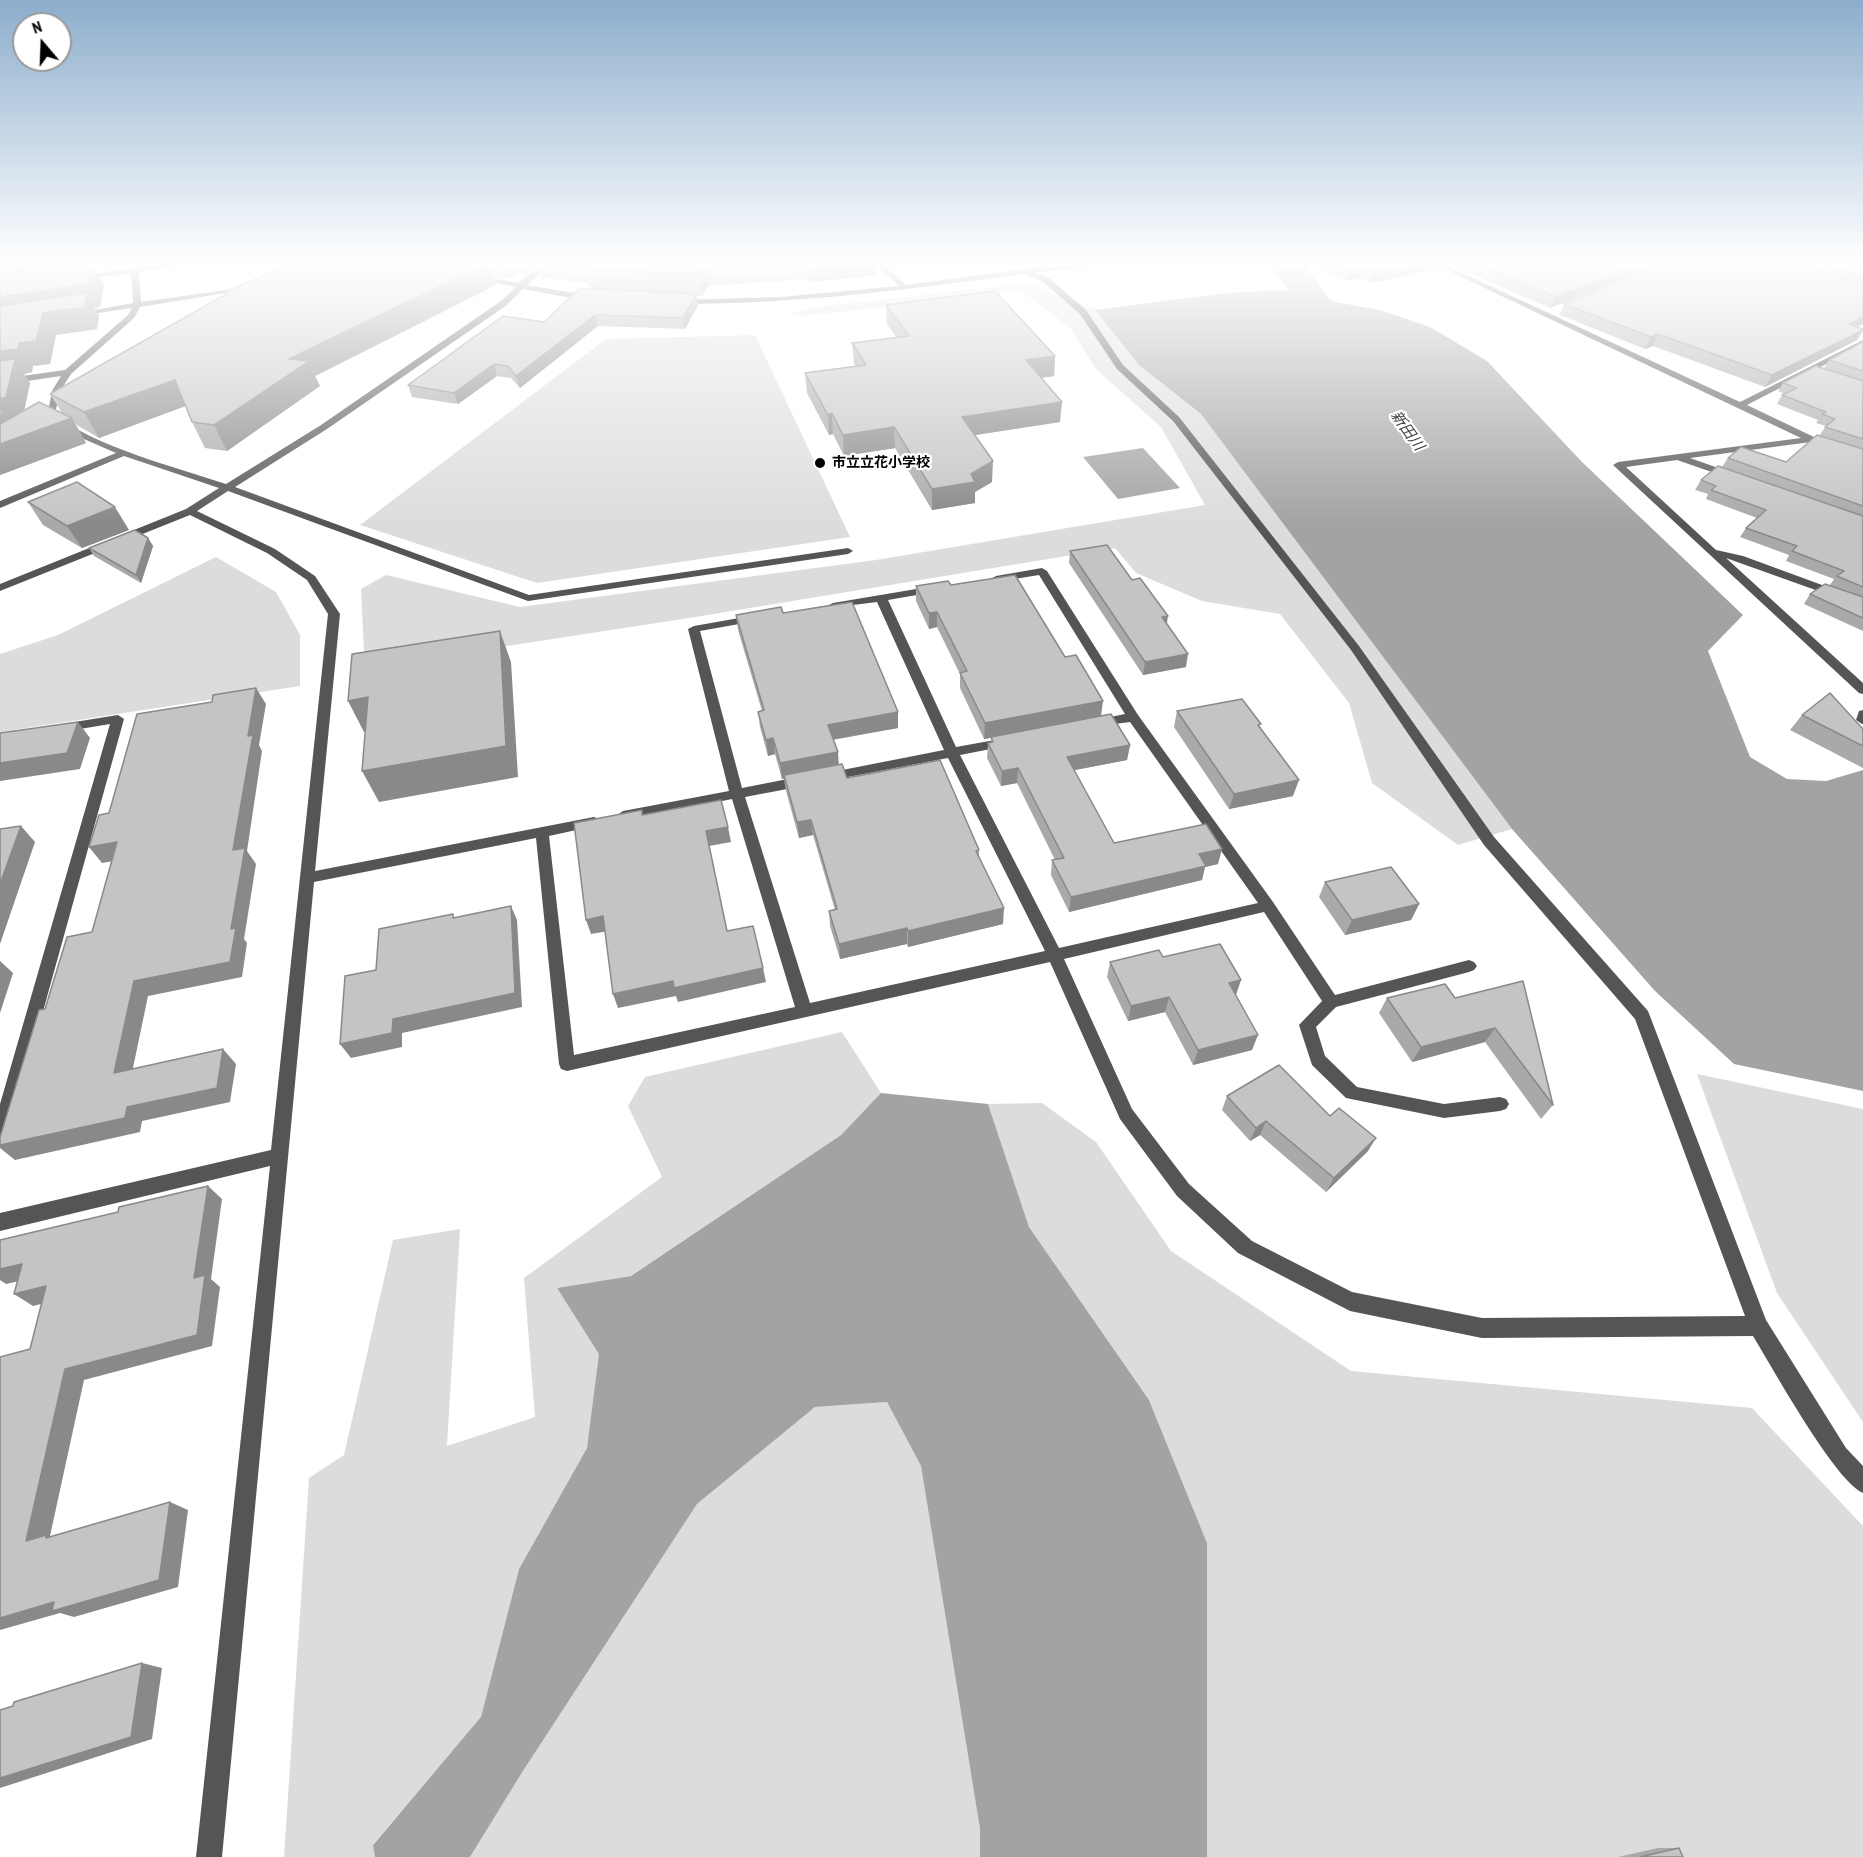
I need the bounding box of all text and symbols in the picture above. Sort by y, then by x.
north arrow [12,12,72,72]
text: N [29,16,44,38]
water label: 新田川 [1386,408,1428,454]
place label: 市立立花小学校 [832,455,930,471]
marker: 市立立花小学校 [813,456,827,470]

